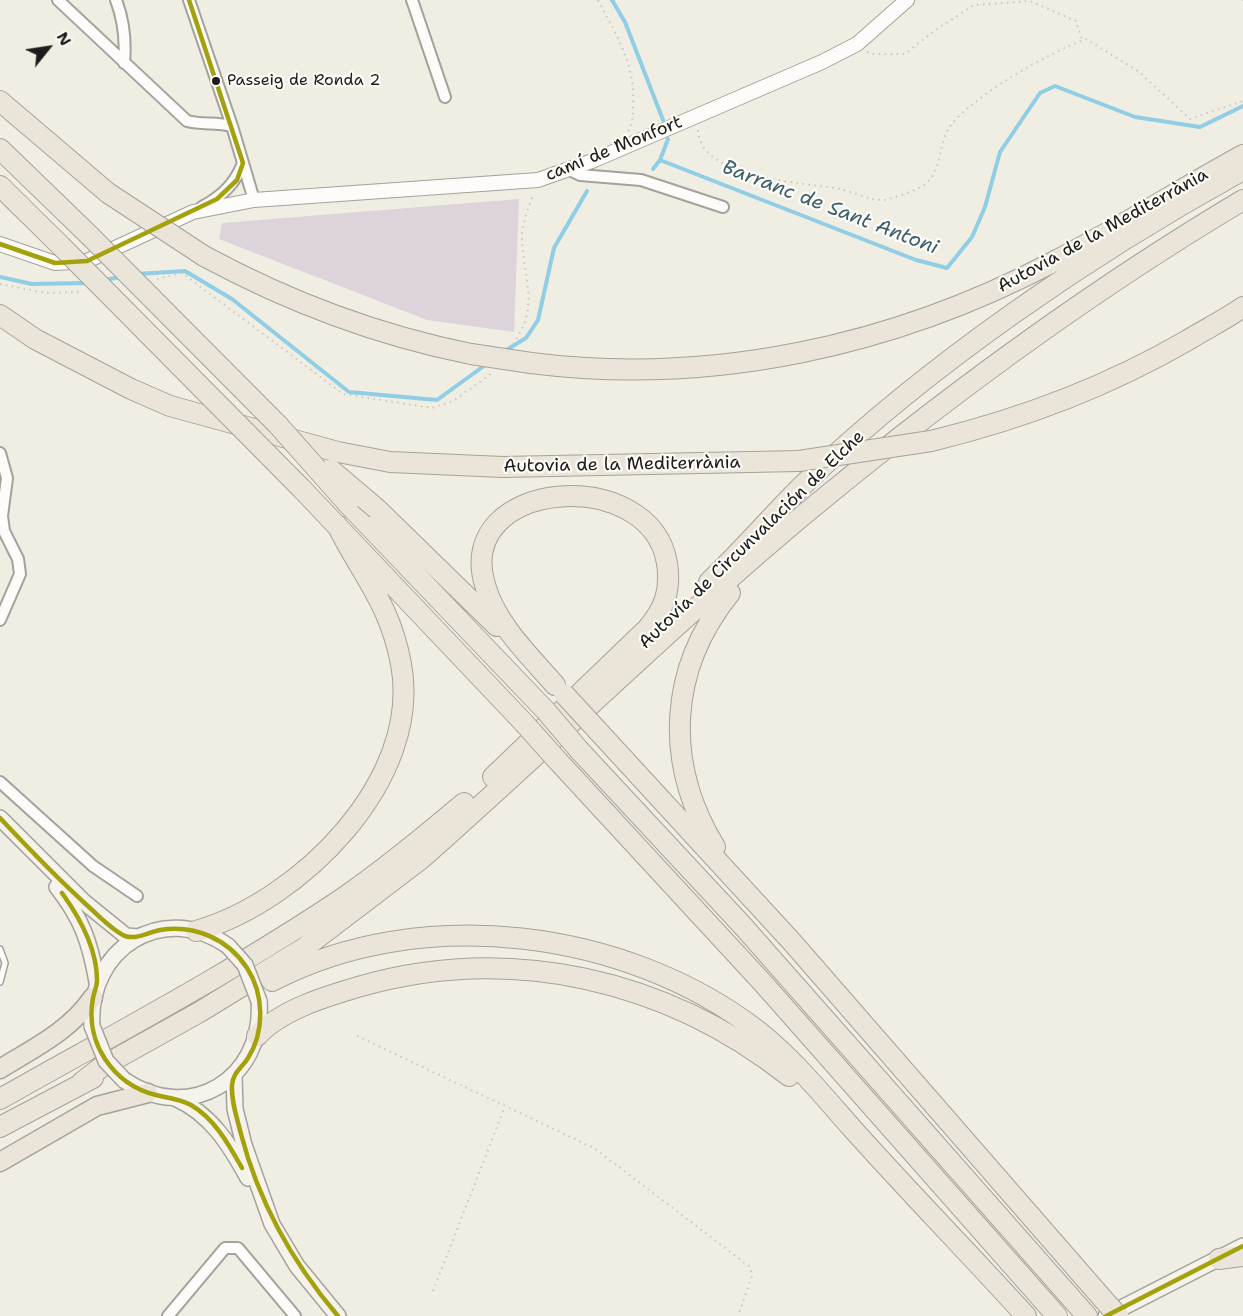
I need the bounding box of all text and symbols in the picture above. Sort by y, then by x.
north arrow [18,18,78,78]
text: N [52,28,76,49]
place label: Passeig de Ronda 2 [227,71,380,91]
marker: Passeig de Ronda 2 [210,75,222,87]
street label: camí de Monfort [542,112,686,186]
water label: Barranc de Sant Antoni [719,156,941,260]
street label: Autovia de la Mediterrània [994,164,1212,298]
street label: Autovía de Circunvalación de Elche [635,426,869,654]
street label: Autovia de la Mediterrània [503,452,741,478]

